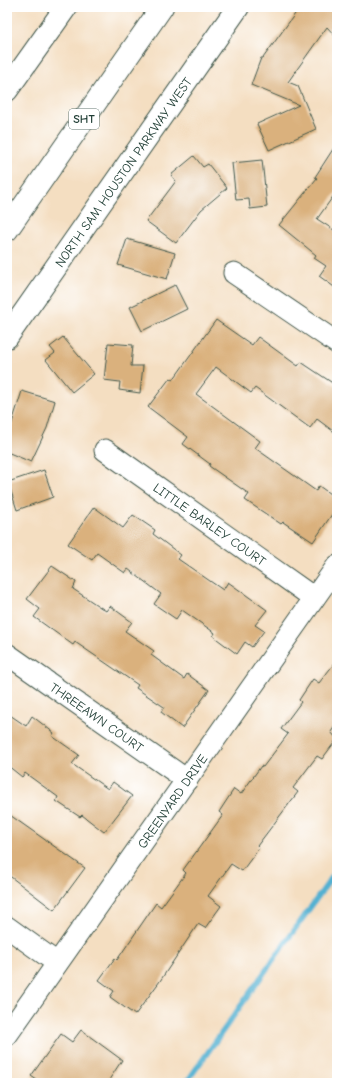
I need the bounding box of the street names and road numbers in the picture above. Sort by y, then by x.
street label: NORTH SAM HOUSTON PARKWAY WEST [52,74,195,270]
road number: SHT [69,109,99,129]
street label: LITTLE BARLEY COURT [151,480,269,569]
street label: THREEAWN COURT [47,680,146,755]
street label: GREENYARD DRIVE [134,751,211,851]

